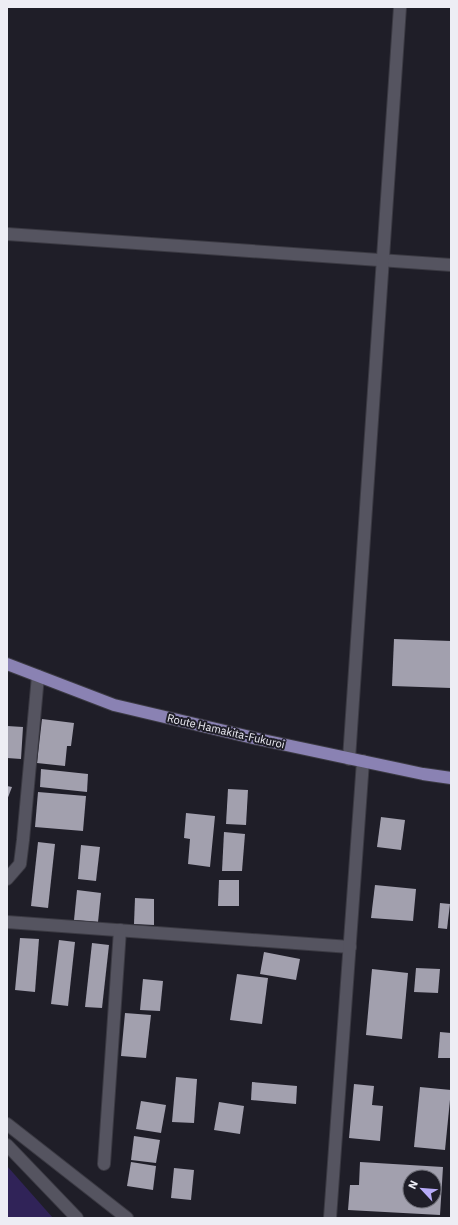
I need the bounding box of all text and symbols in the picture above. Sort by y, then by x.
street label: Route Hamakita-Fukuroi [166,711,286,751]
north arrow [402,1169,442,1209]
text: N [405,1178,421,1191]

